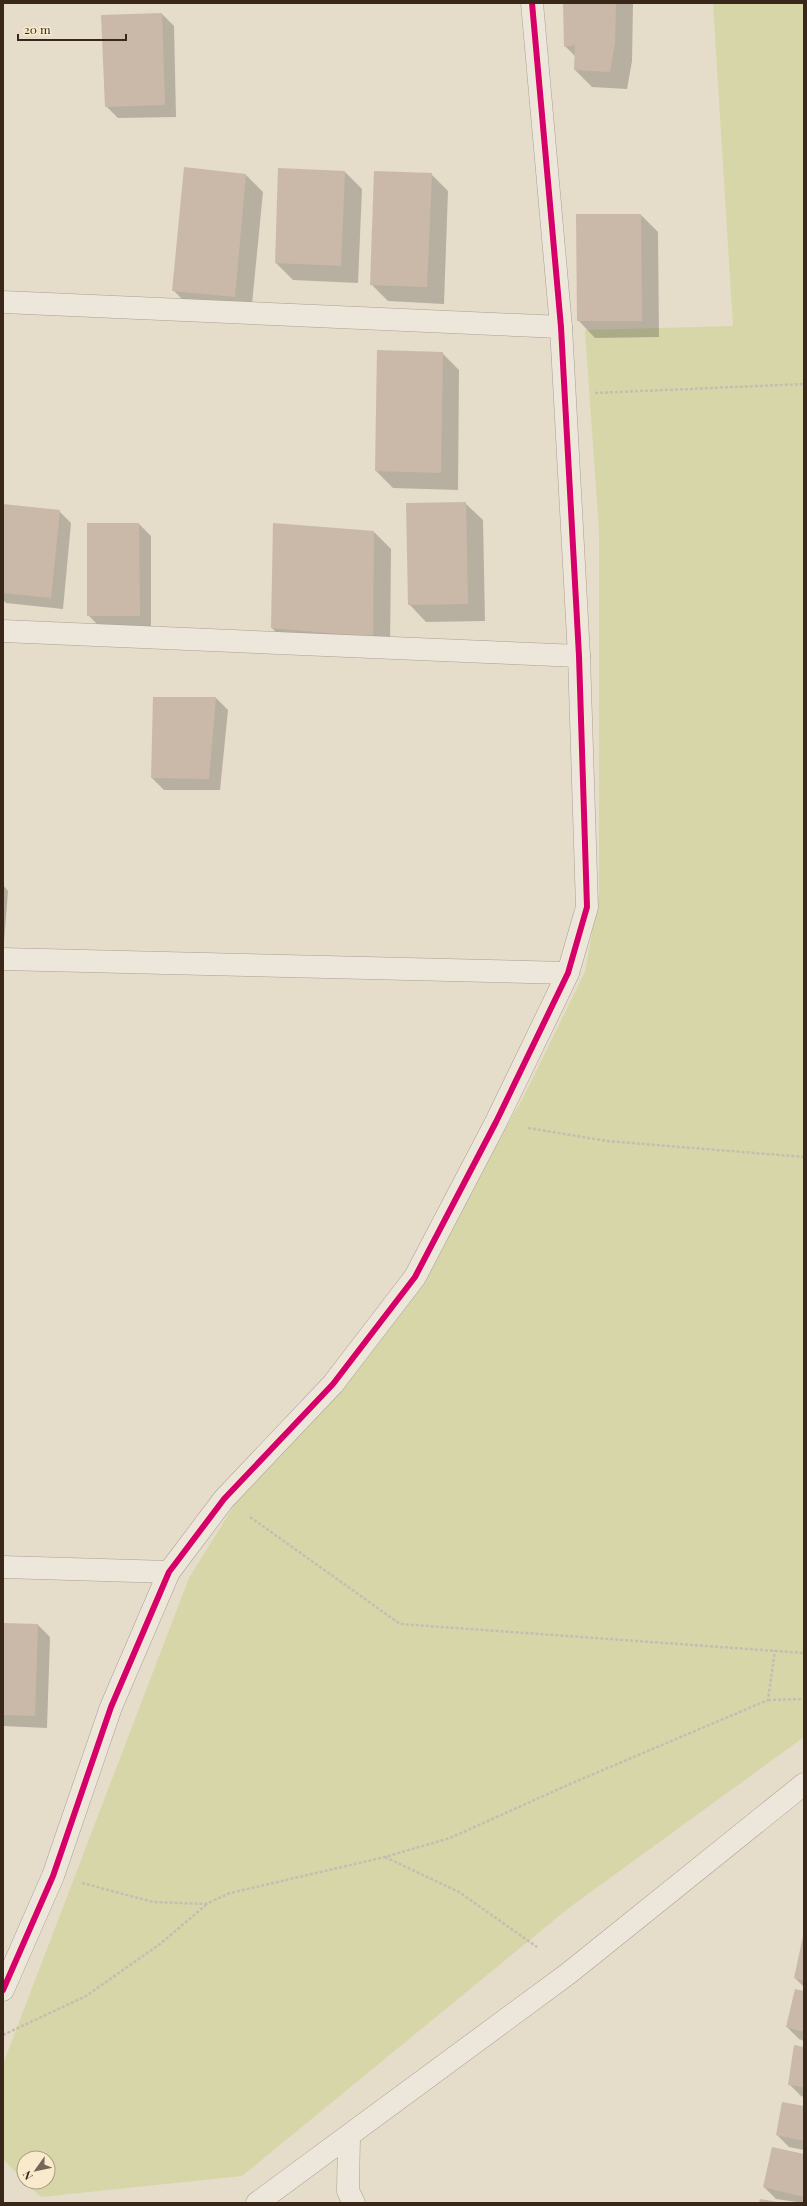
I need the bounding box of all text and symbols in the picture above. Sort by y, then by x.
scale bar [18,16,126,42]
text: 20 m [24,21,51,37]
north arrow [16,2150,56,2190]
text: N [19,2168,36,2183]

